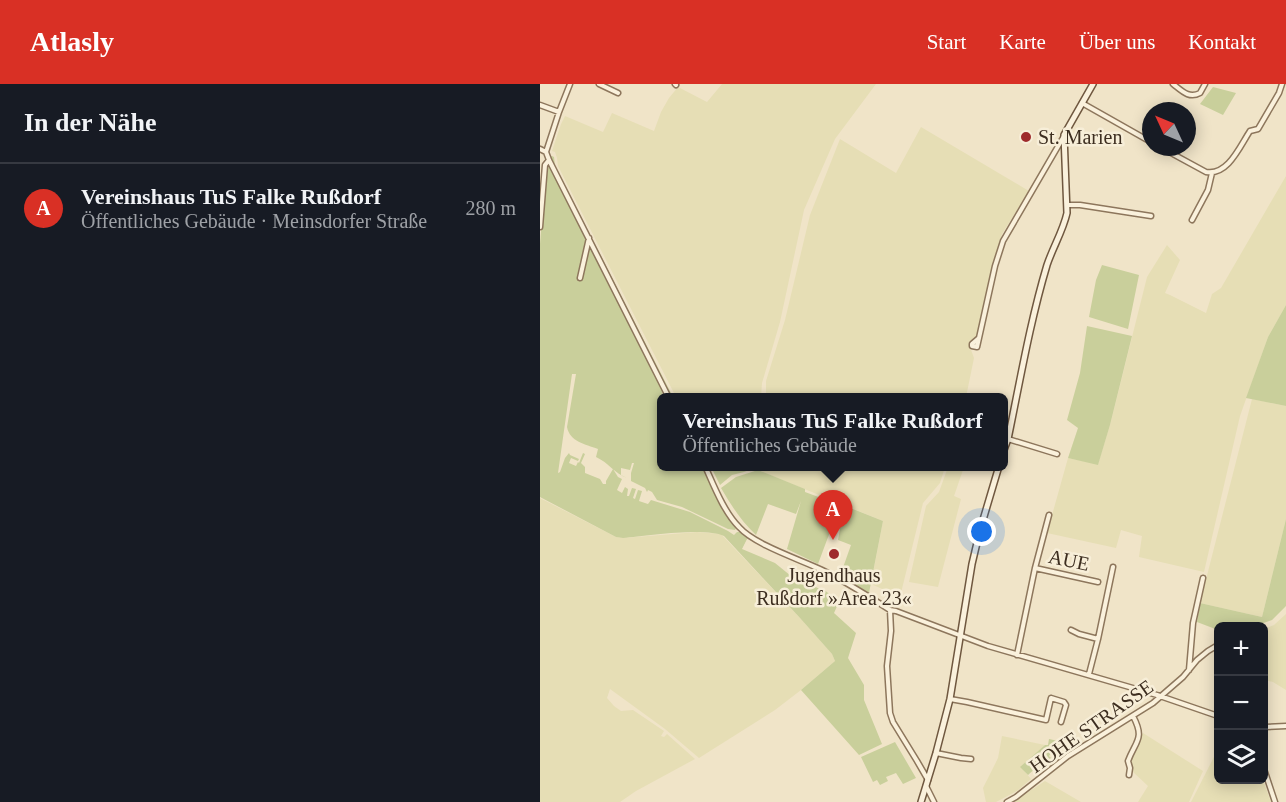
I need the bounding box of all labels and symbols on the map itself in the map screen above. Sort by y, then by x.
north arrow [1142,102,1196,156]
place label: St. Marien [1038,126,1122,148]
marker: St. Marien [1019,130,1033,144]
pin: A [814,490,852,540]
your location [967,517,996,546]
street label: AUE [1047,545,1091,575]
marker: Jugendhaus Rußdorf »Area 23« [827,547,841,561]
place label: Jugendhaus Rußdorf »Area 23« [756,564,912,609]
street label: HOHE STRASSE [1025,675,1157,777]

